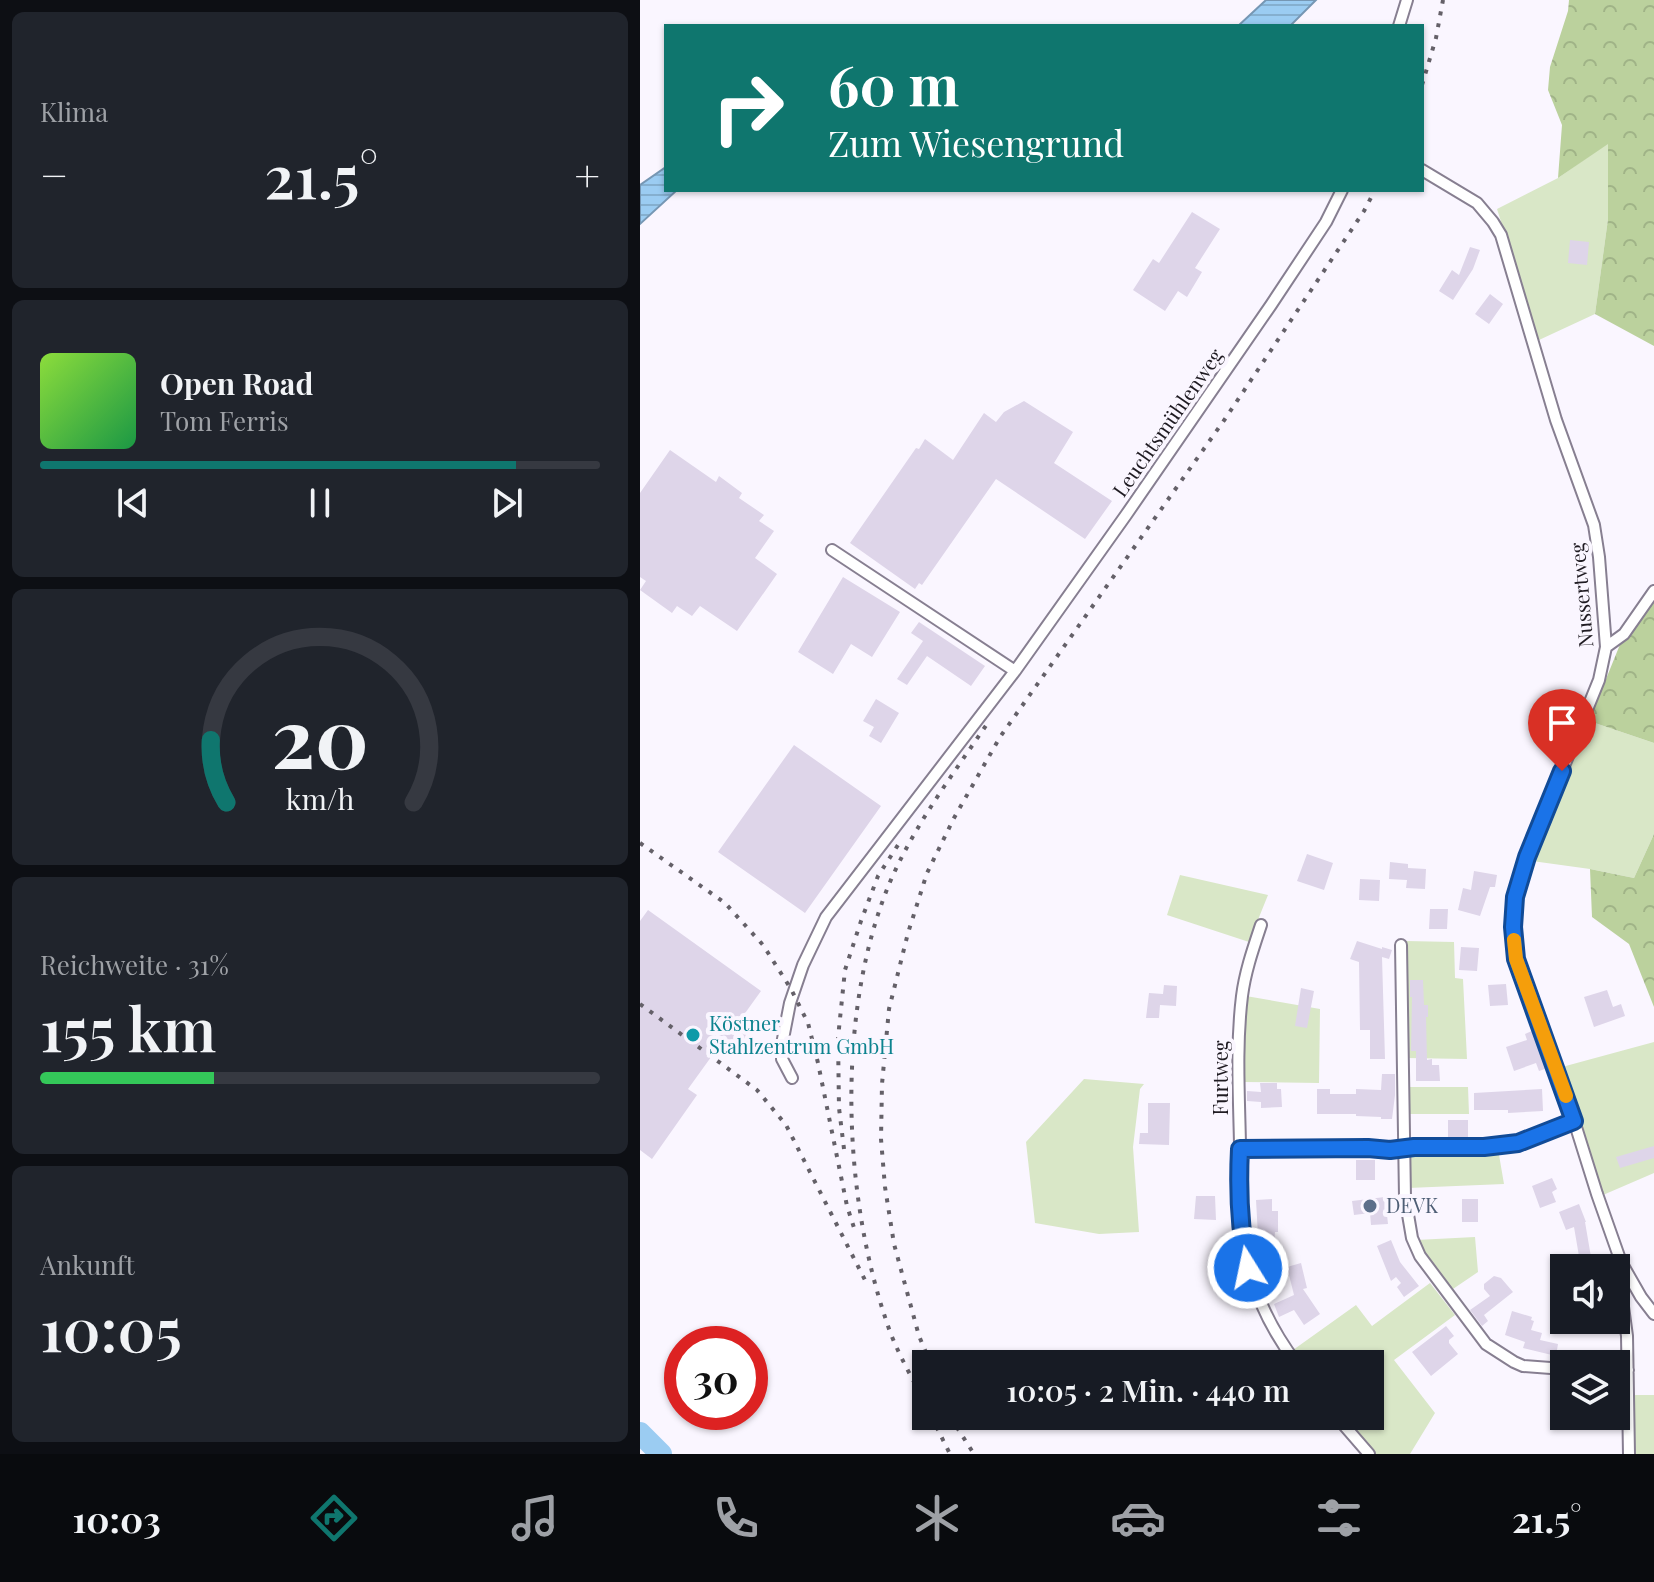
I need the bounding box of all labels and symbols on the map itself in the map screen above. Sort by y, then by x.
street label: Leuchtsmühlenweg [1105,342,1228,502]
street label: Nussertweg [1562,541,1599,649]
pin [1528,689,1596,771]
place label: Köstner Stahlzentrum GmbH [709,1009,894,1059]
marker: Köstner Stahlzentrum GmbH [684,1026,702,1044]
street label: Furtweg [1206,1040,1233,1115]
place label: DEVK [1386,1191,1439,1218]
marker: DEVK [1361,1197,1379,1215]
position arrow [1206,1226,1290,1310]
speed limit sign: 30 [664,1326,768,1430]

